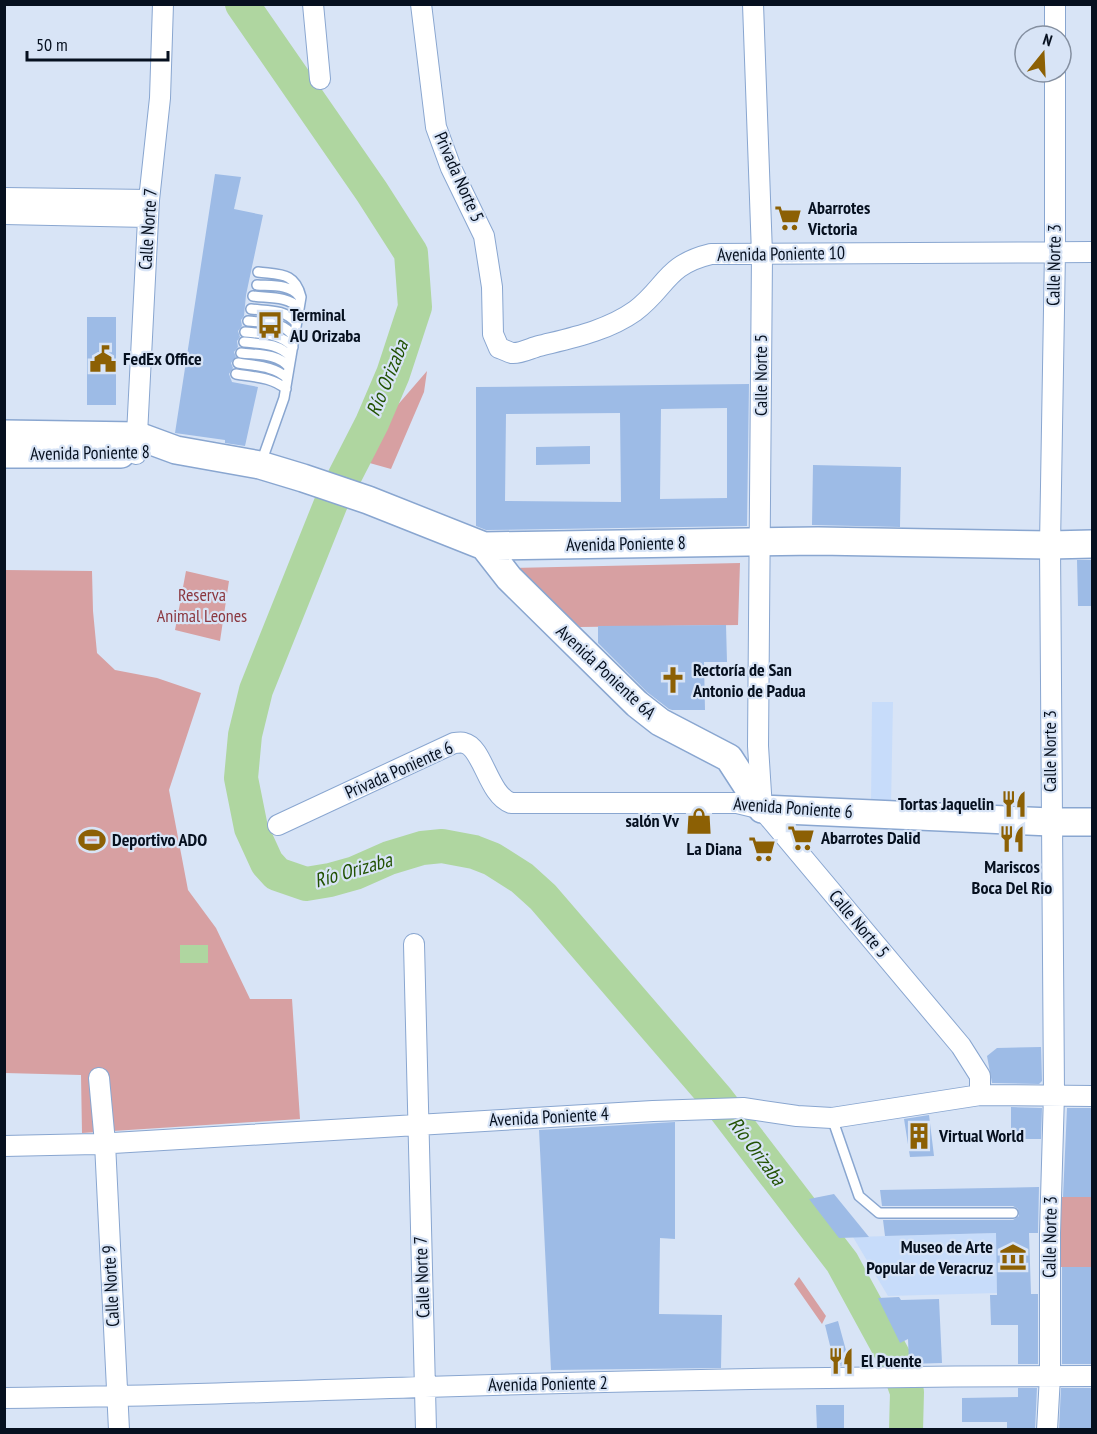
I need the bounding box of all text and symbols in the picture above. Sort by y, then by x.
scale bar [27,24,168,62]
north arrow [1013,24,1073,84]
text: N [1040,29,1055,51]
text: 50 m [36,33,68,56]
street label: Privada Norte 5 [429,128,490,226]
street label: Calle Norte 7 [133,187,162,271]
place label: Abarrotes Victoria [807,196,870,240]
supermarket icon: Abarrotes Victoria [773,203,803,233]
street label: Calle Norte 3 [1041,224,1066,306]
street label: Avenida Poniente 10 [717,241,845,266]
place label: Terminal AU Orizaba [289,303,361,347]
bus stop icon: Terminal AU Orizaba [255,310,285,340]
street label: Calle Norte 5 [749,334,772,416]
water label: Río Orizaba [360,335,414,420]
public building icon: FedEx Office [88,344,118,374]
place label: FedEx Office [123,347,202,370]
street label: Avenida Poniente 8 [30,440,150,465]
street label: Avenida Poniente 8 [566,531,686,556]
park label: Reserva Animal Leones [157,583,247,627]
street label: Avenida Poniente 6A [552,620,661,724]
place label: Rectoría de San Antonio de Padua [692,658,806,702]
church icon: Rectoría de San Antonio de Padua [658,665,688,695]
street label: Calle Norte 3 [1038,710,1061,792]
street label: Privada Poniente 6 [341,735,457,804]
restaurant icon: Tortas Jaquelin [999,789,1029,819]
street label: Avenida Poniente 6 [733,792,854,823]
place label: Tortas Jaquelin [898,792,994,815]
shop icon: salón Vv [684,806,714,836]
place label: salón Vv [625,809,680,832]
supermarket icon: Abarrotes Dalid [786,823,816,853]
restaurant icon: Mariscos Boca Del Rio [997,824,1027,854]
sports icon: Deportivo ADO [77,825,107,855]
place label: Abarrotes Dalid [820,826,920,849]
place label: Deportivo ADO [112,828,207,851]
supermarket icon: La Diana [747,834,777,864]
place label: La Diana [687,837,742,860]
water label: Río Orizaba [311,846,396,893]
place label: Mariscos Boca Del Rio [972,855,1052,899]
street label: Calle Norte 5 [824,885,894,962]
street label: Avenida Poniente 4 [489,1102,609,1131]
water label: Río Orizaba [723,1111,792,1191]
building icon: Virtual World [904,1121,934,1151]
place label: Virtual World [938,1124,1024,1147]
street label: Calle Norte 3 [1037,1196,1062,1278]
place label: Museo de Arte Popular de Veracruz [866,1235,993,1279]
street label: Calle Norte 7 [409,1236,434,1318]
museum icon: Museo de Arte Popular de Veracruz [998,1242,1028,1272]
street label: Calle Norte 9 [97,1245,124,1327]
restaurant icon: El Puente [826,1346,856,1376]
place label: El Puente [861,1349,922,1372]
street label: Avenida Poniente 2 [488,1371,608,1396]

